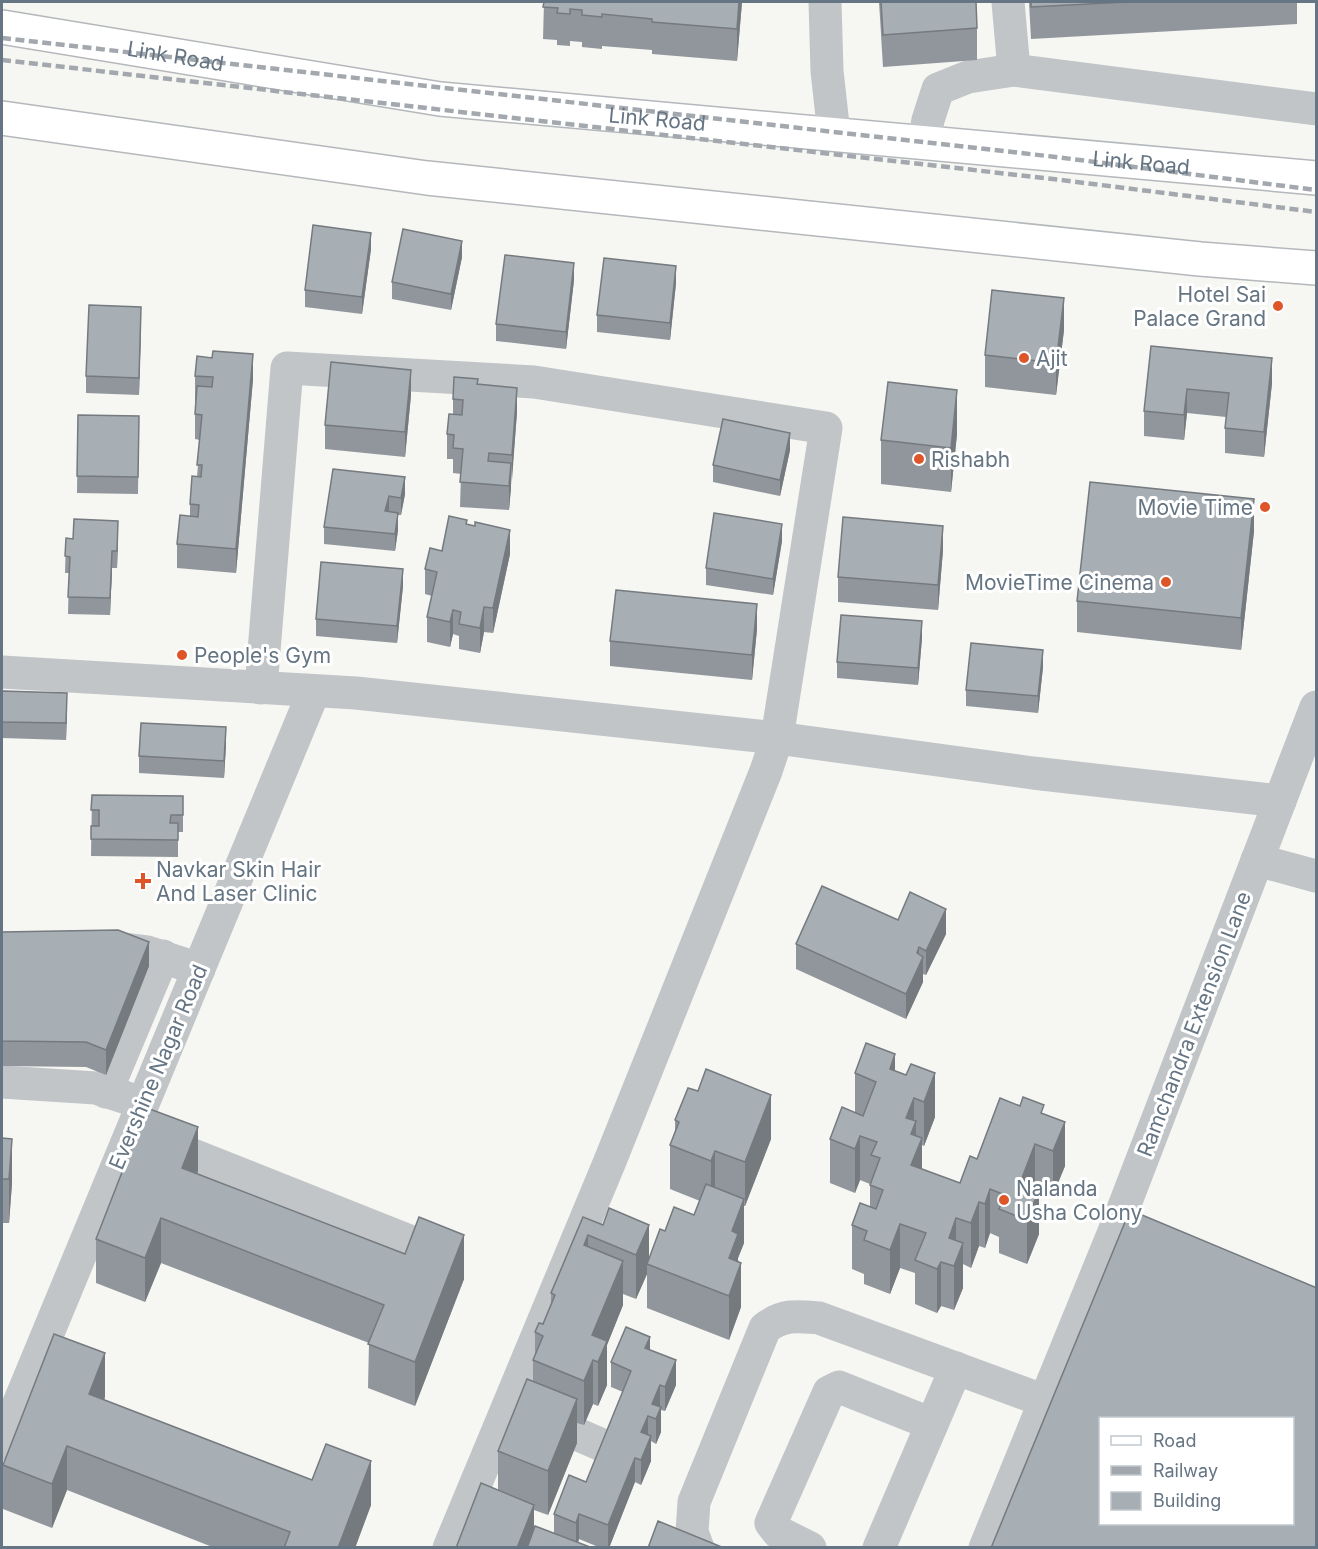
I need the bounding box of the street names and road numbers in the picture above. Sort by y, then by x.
street label: Link Road [126,35,226,76]
street label: Link Road [608,102,707,135]
street label: Link Road [1092,145,1191,179]
street label: Ramchandra Extension Lane [1132,888,1256,1160]
street label: Evershine Nagar Road [104,961,212,1173]

